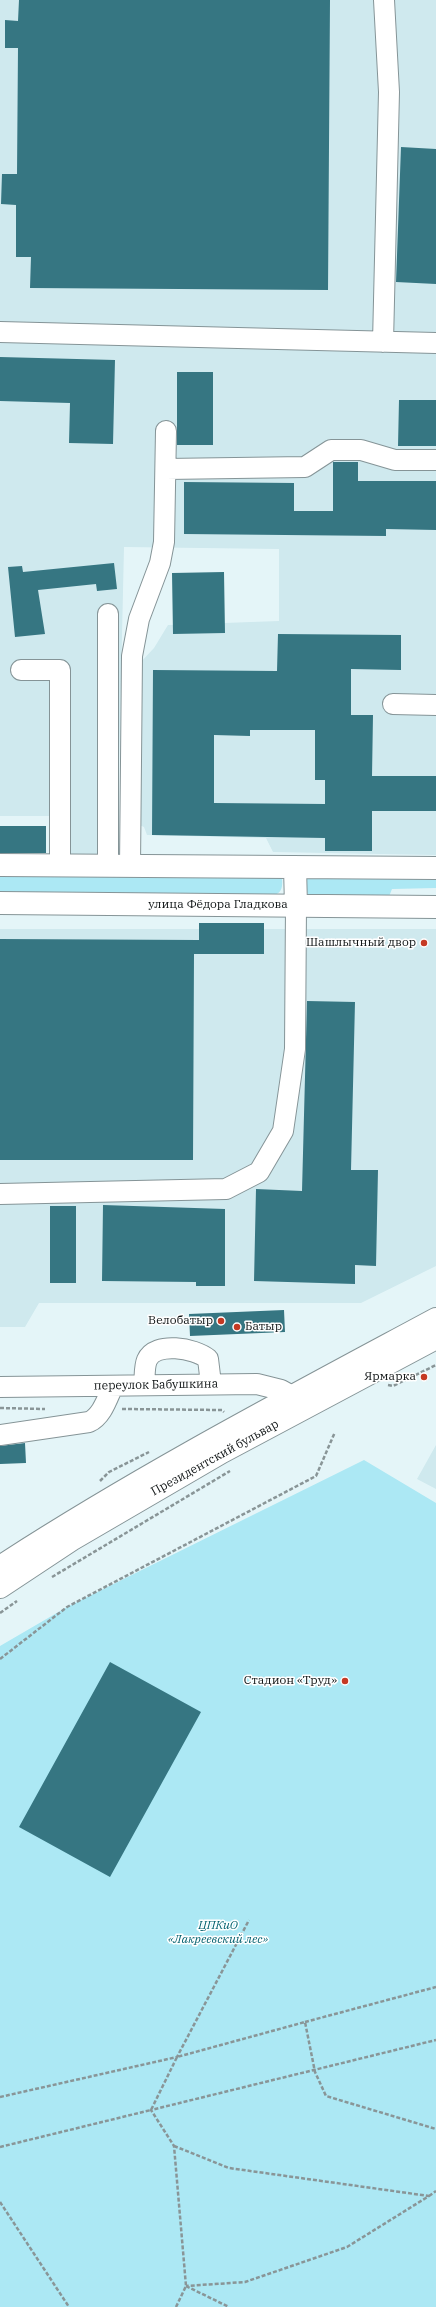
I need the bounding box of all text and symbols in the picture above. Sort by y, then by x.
street label: улица Фёдора Гладкова [148,898,288,912]
place label: Шашлычный двор [306,936,416,950]
marker: Шашлычный двор [419,938,429,948]
place label: Велобатыр [148,1314,213,1328]
marker: Велобатыр [216,1316,226,1326]
place label: Батыр [245,1320,282,1334]
marker: Батыр [232,1322,242,1332]
place label: Ярмарка [364,1370,416,1384]
marker: Ярмарка [419,1372,429,1382]
street label: переулок Бабушкина [94,1377,218,1393]
street label: Президентский бульвар [149,1417,281,1499]
place label: Стадион «Труд» [244,1674,337,1688]
marker: Стадион «Труд» [340,1676,350,1686]
park label: ЦПКиО «Лакреевский лес» [168,1919,268,1947]

